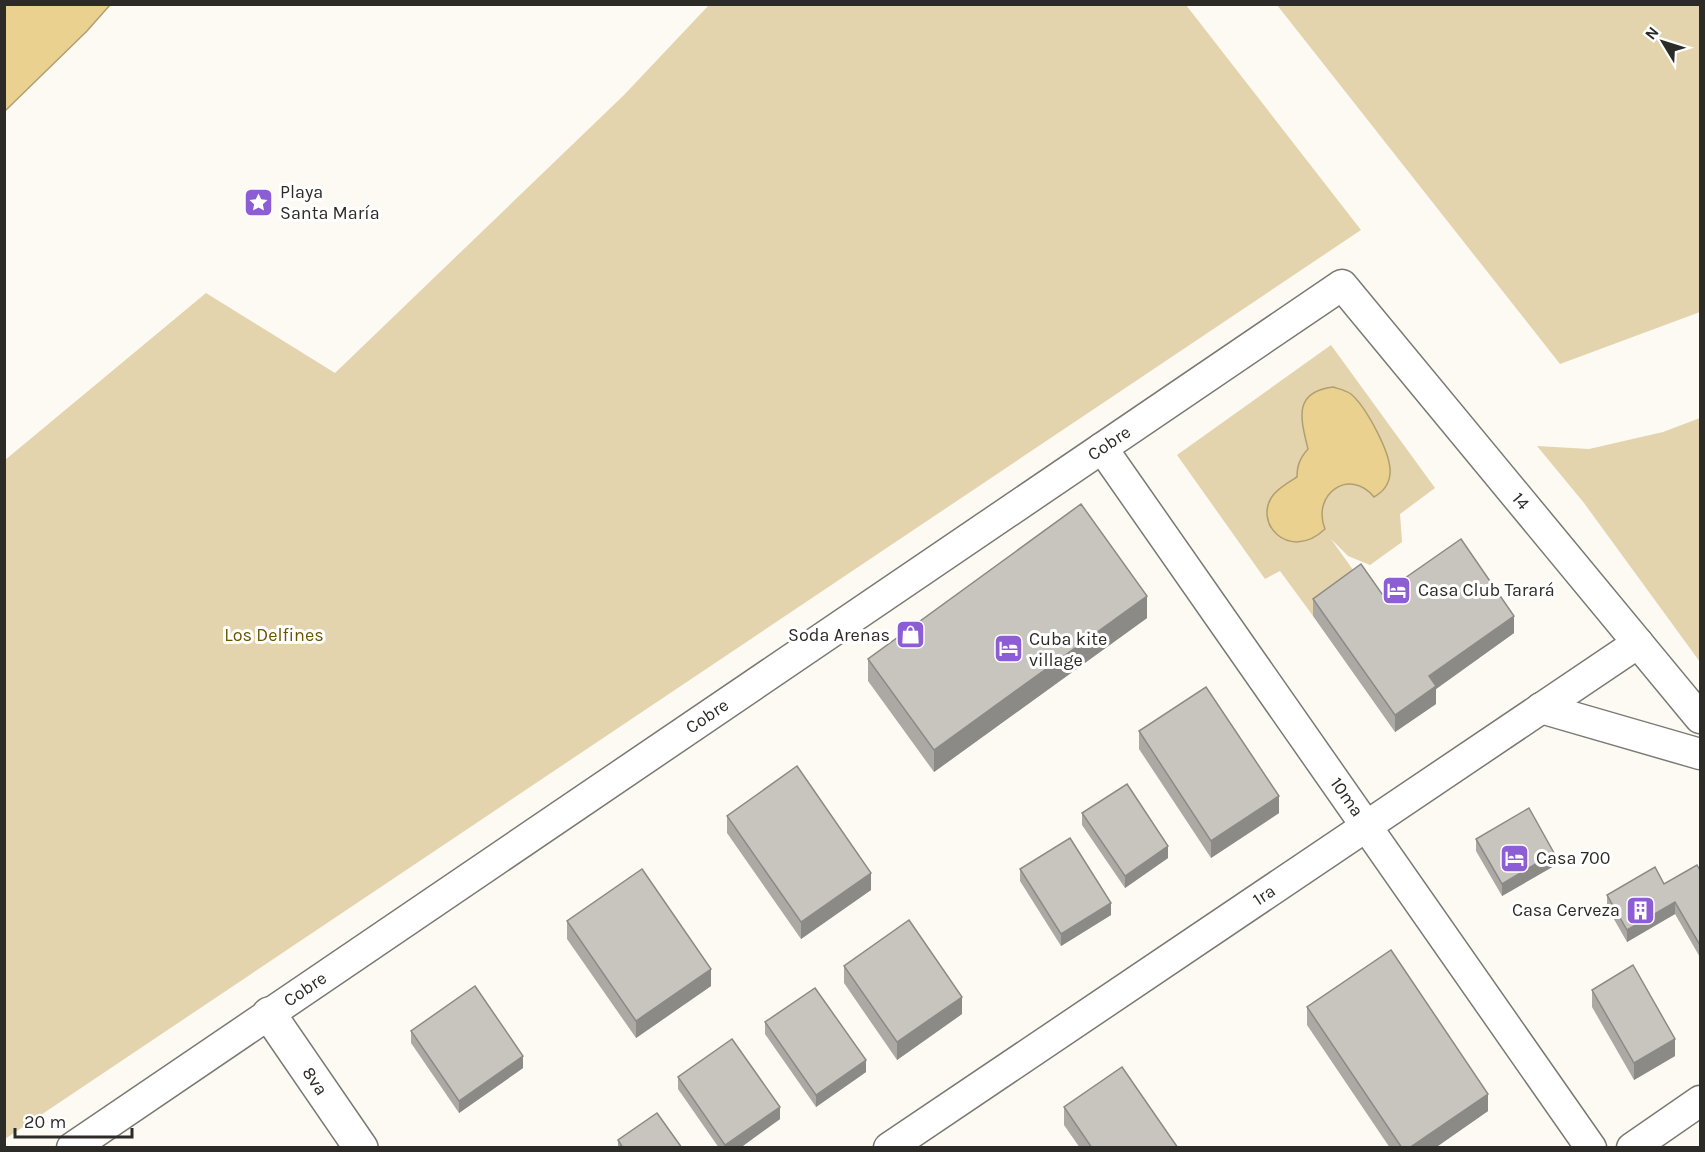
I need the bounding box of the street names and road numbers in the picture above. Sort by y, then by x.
street label: Cobre [1083,421,1135,465]
street label: 14 [1507,488,1535,514]
street label: Cobre [681,694,733,738]
street label: 10ma [1326,773,1368,821]
street label: 1ra [1249,880,1279,910]
street label: Cobre [279,967,331,1011]
street label: 8va [297,1062,333,1100]

